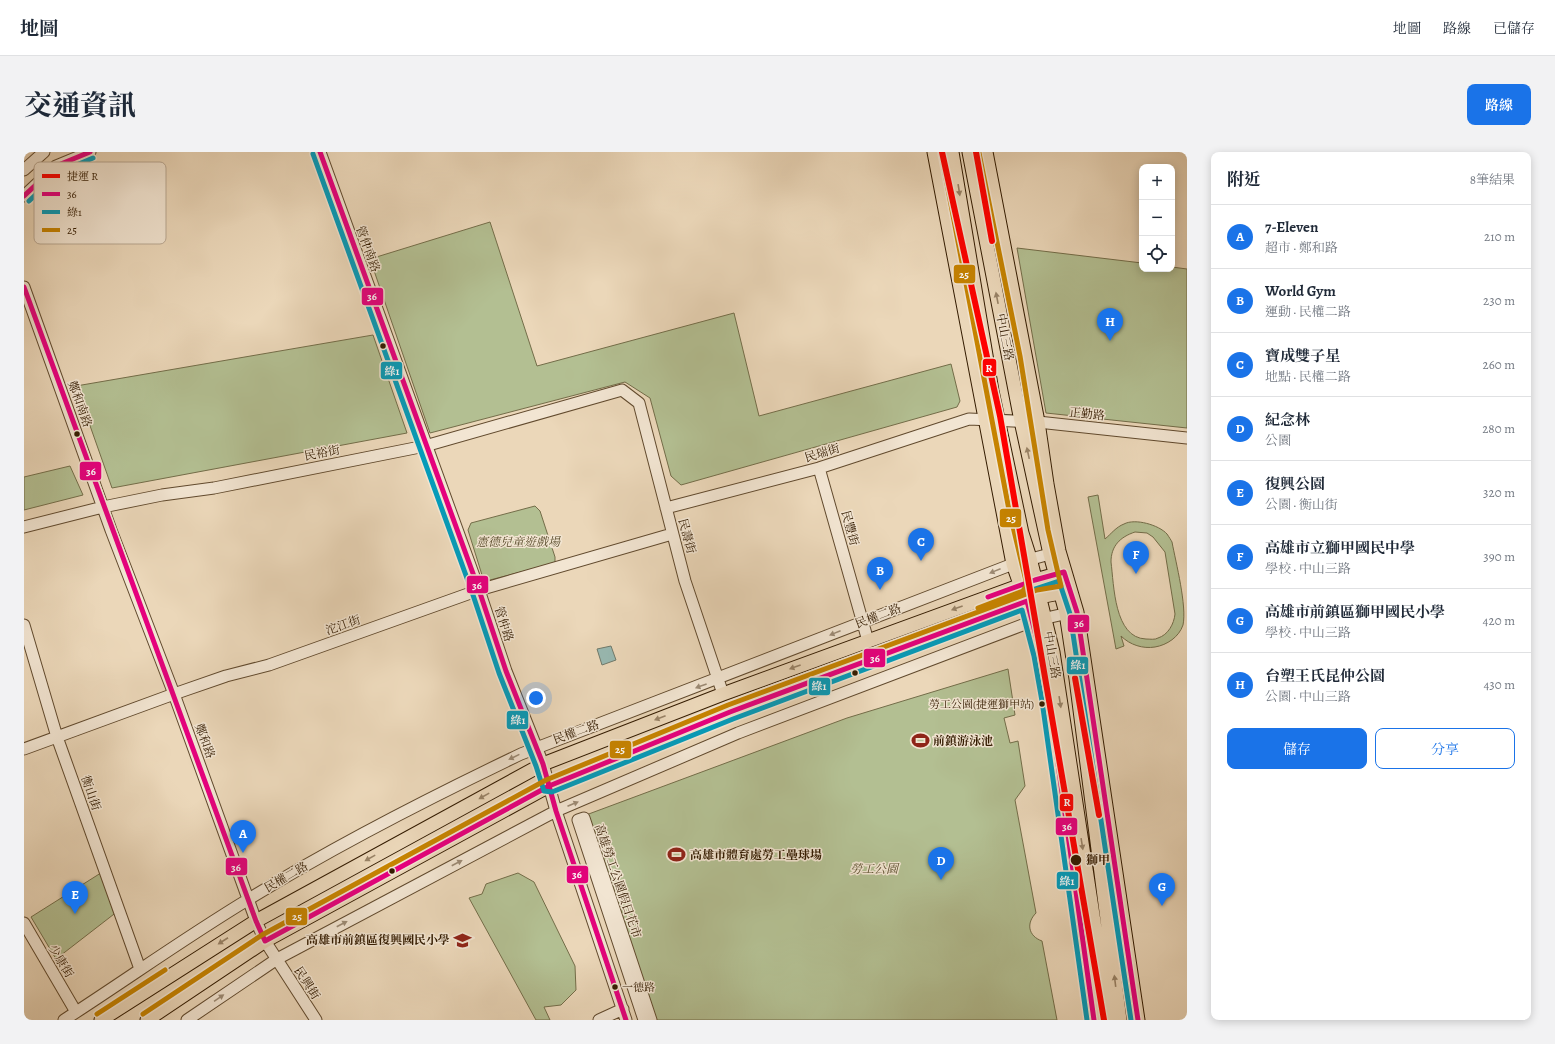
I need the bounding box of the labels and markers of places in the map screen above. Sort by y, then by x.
pin: H [1097,308,1123,341]
unlabelled marker [378,341,388,351]
unlabelled marker [72,429,82,439]
pin: C [908,528,934,561]
pin: F [1123,541,1149,574]
pin: B [867,557,893,590]
unlabelled marker [850,668,860,678]
place label: 勞工公園(捷運獅甲站) [929,697,1034,712]
marker: 勞工公園(捷運獅甲站) [1037,699,1047,709]
sports icon: 前鎮游泳池 [910,731,930,751]
place label: 前鎮游泳池 [933,733,993,749]
pin: A [230,820,256,853]
sports icon: 高雄市體育處勞工壘球場 [667,845,687,865]
place label: 高雄市體育處勞工壘球場 [690,847,822,863]
pin: D [928,847,954,880]
place label: 獅甲 [1086,852,1110,868]
marker: 獅甲 [1069,853,1083,867]
unlabelled marker [387,866,397,876]
pin: G [1149,873,1175,906]
pin: E [62,881,88,914]
school or university icon: 高雄市前鎮區復興國民小學 [453,930,473,950]
place label: 高雄市前鎮區復興國民小學 [306,932,450,948]
place label: 一德路 [622,980,655,995]
marker: 一德路 [610,982,620,992]

